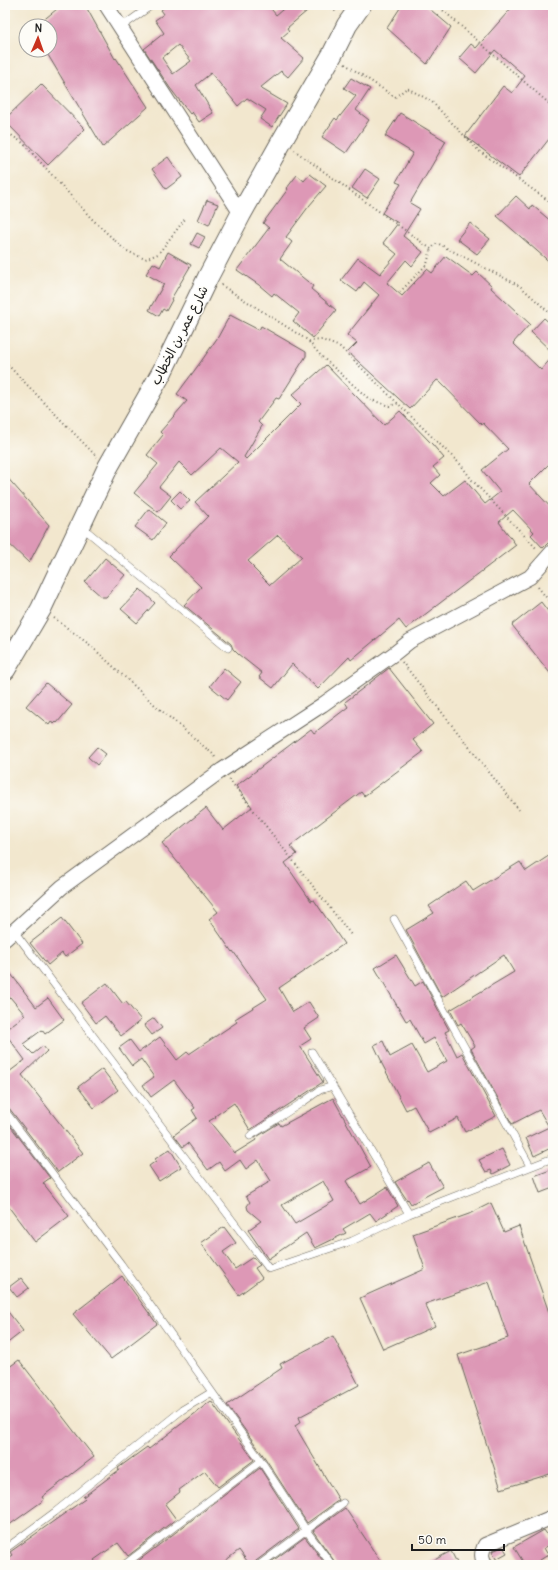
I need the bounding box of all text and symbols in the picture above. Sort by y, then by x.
north arrow [18,18,58,58]
text: N [34,21,42,35]
street label: شارع عمر بن الخطاب [147,283,213,388]
scale bar [412,1526,504,1552]
text: 50 m [418,1532,447,1547]

